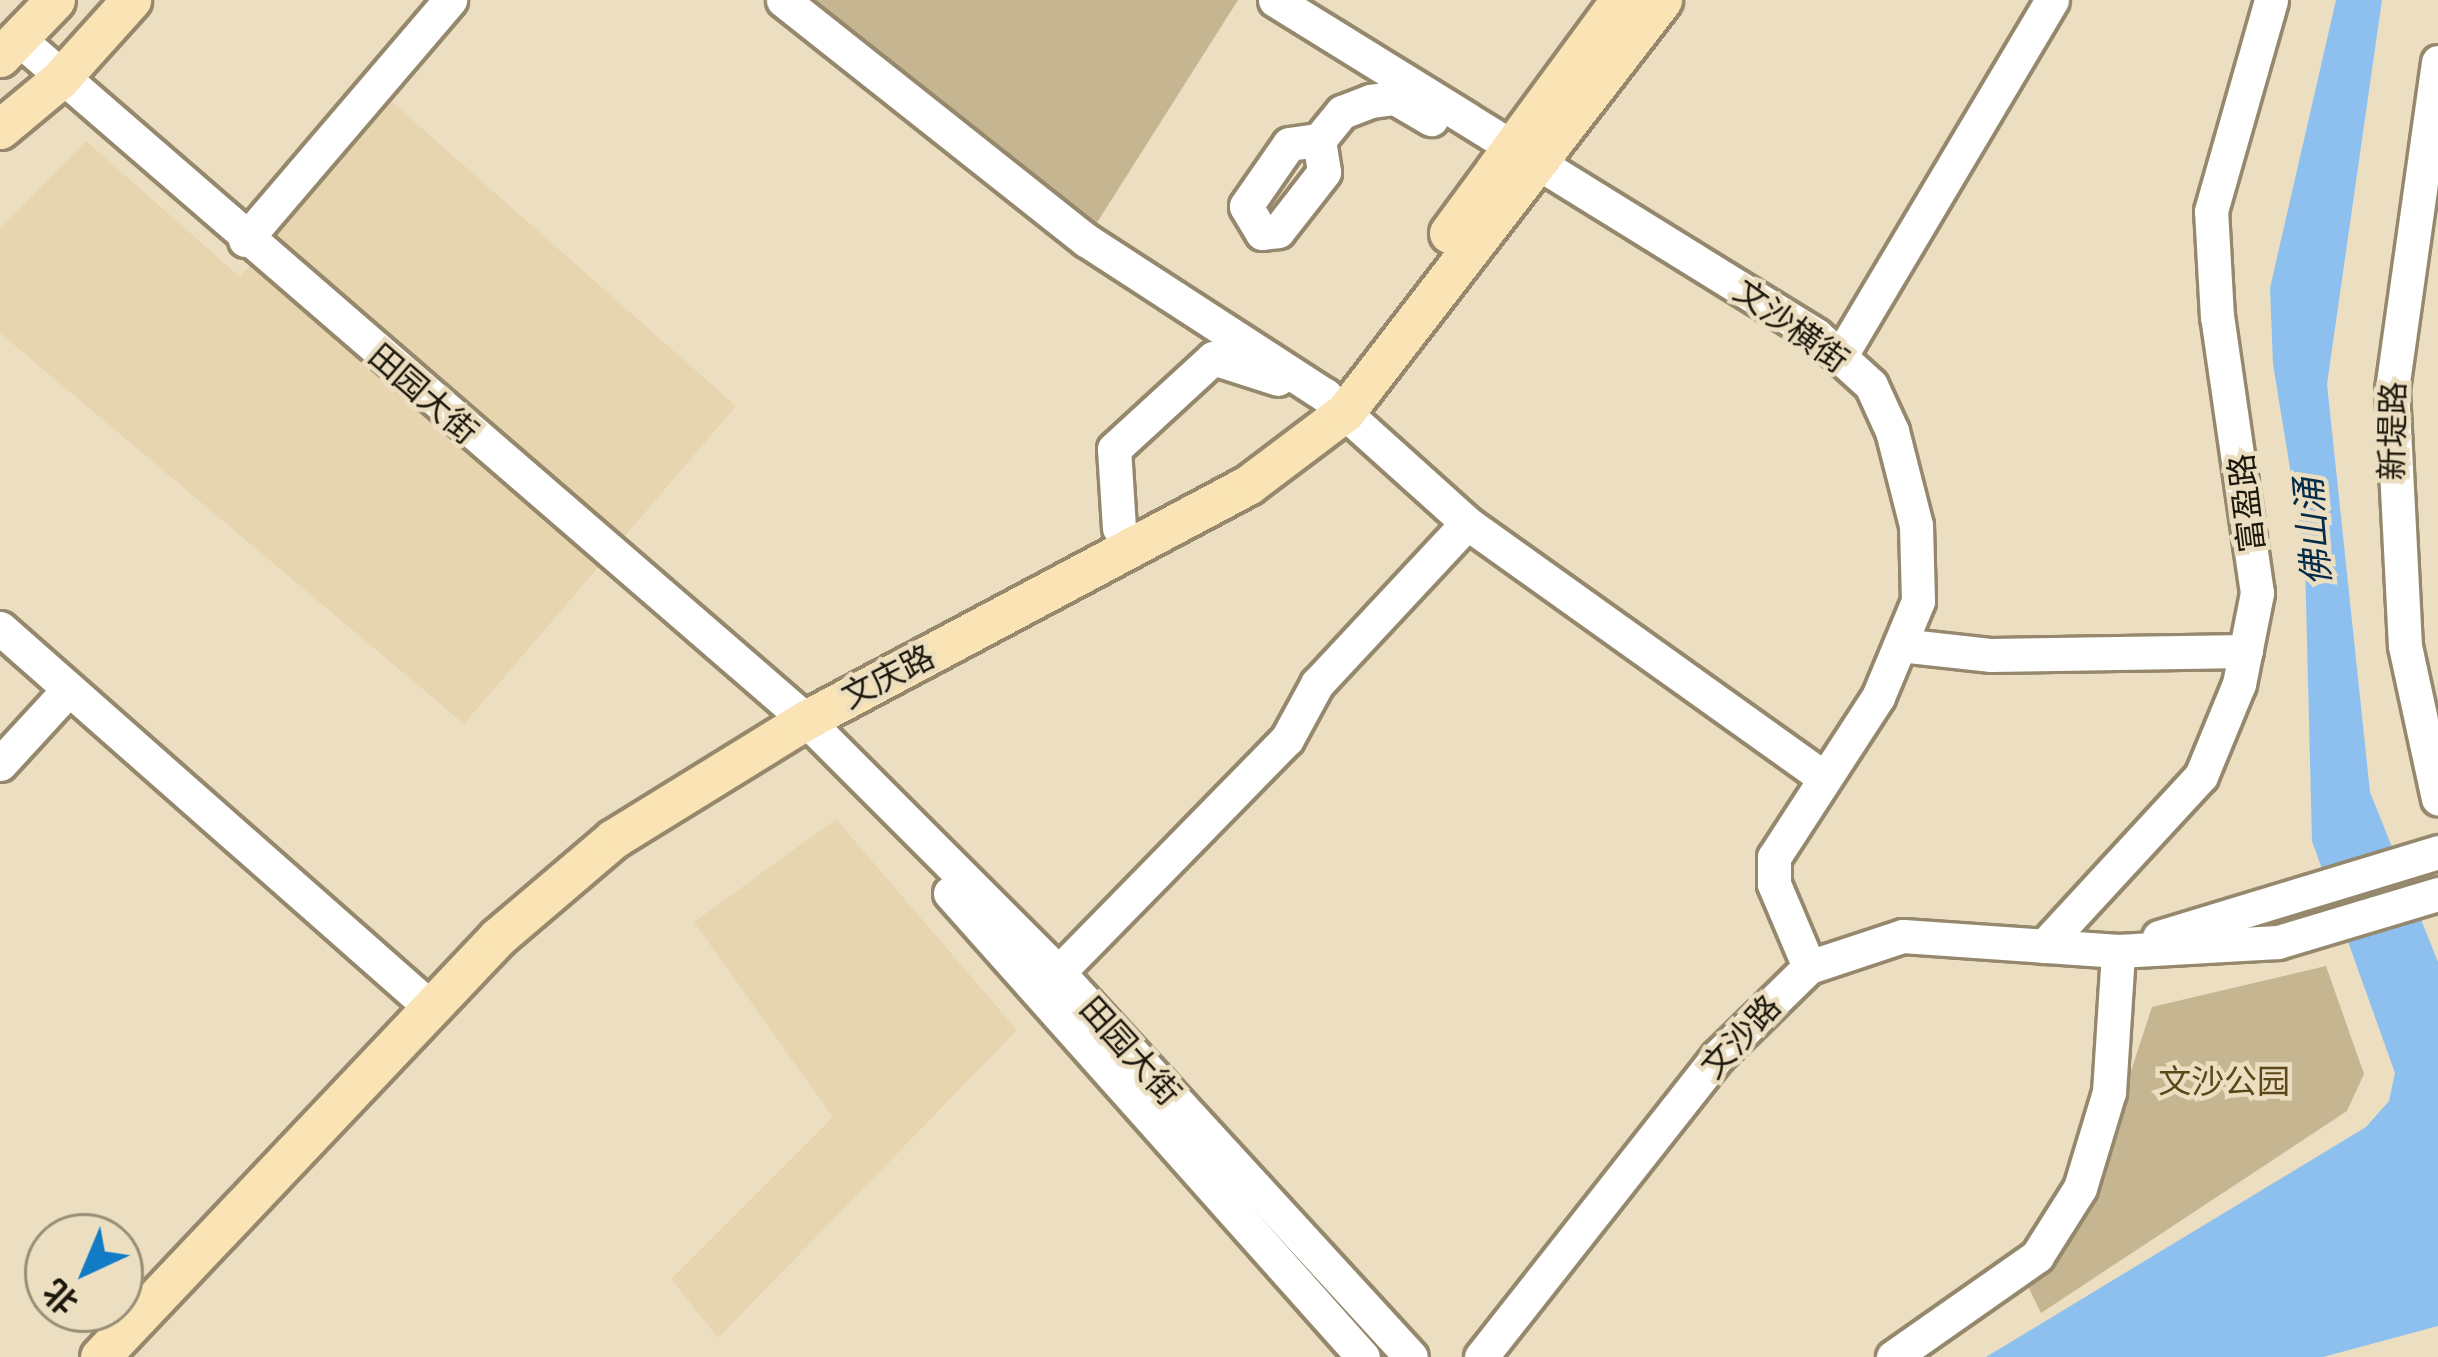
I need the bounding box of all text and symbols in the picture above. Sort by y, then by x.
street label: 文沙横街 [1726,271,1856,381]
street label: 田园大街 [360,336,486,452]
street label: 新堤路 [2372,381,2414,481]
street label: 富盈路 [2221,451,2273,555]
water label: 佛山涌 [2287,476,2339,588]
street label: 文庆路 [835,637,941,717]
street label: 文沙路 [1693,987,1789,1087]
street label: 田园大街 [1071,989,1189,1113]
park label: 文沙公园 [2158,1062,2290,1102]
north arrow [24,1213,144,1333]
text: 北 [35,1272,86,1323]

